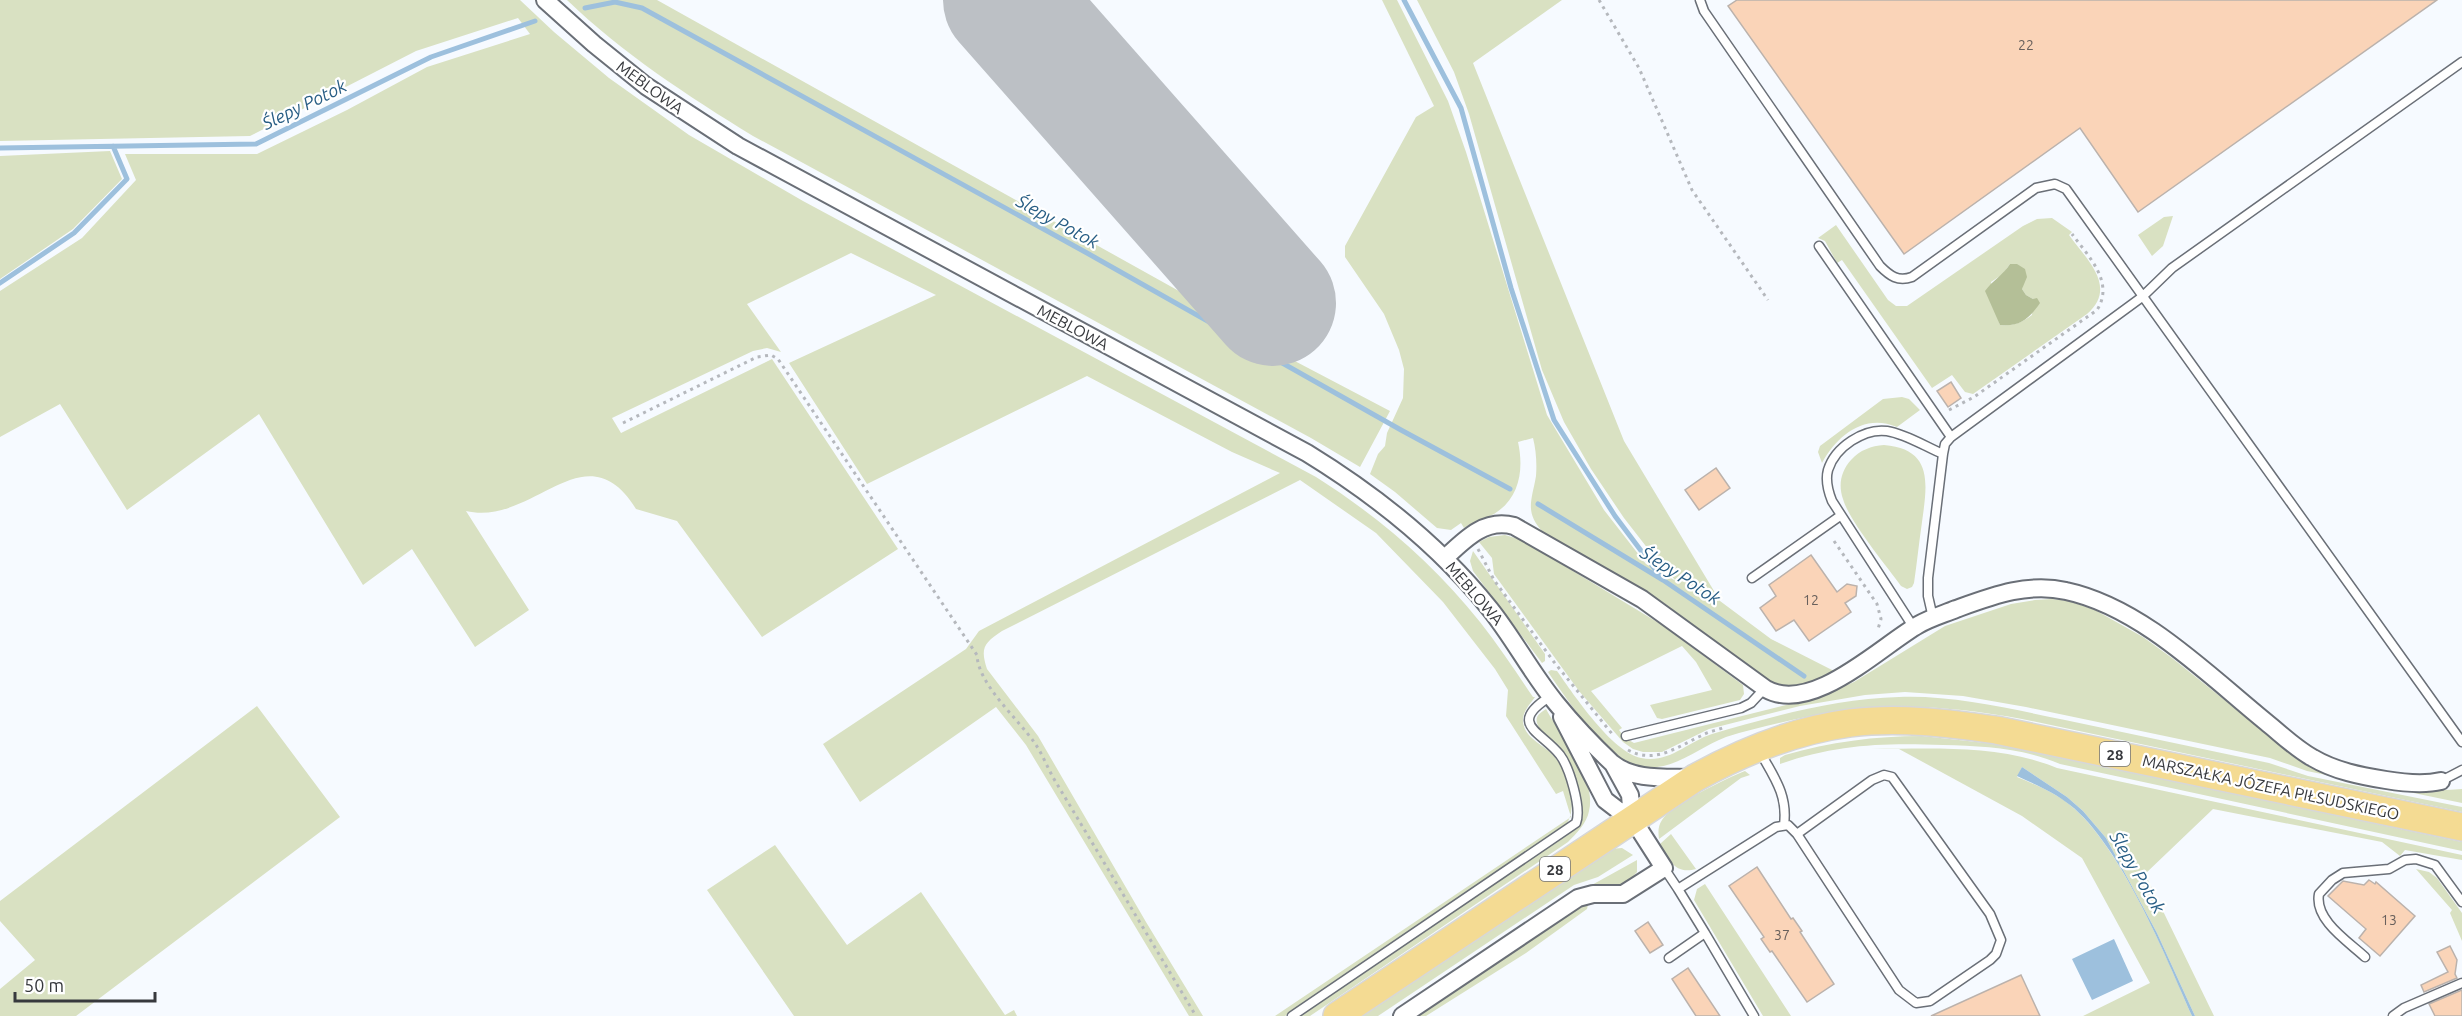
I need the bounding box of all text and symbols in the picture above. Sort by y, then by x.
house number: 22 [2018,37,2034,53]
street label: MEBLOWA [613,57,687,118]
water label: Ślepy Potok [257,74,350,133]
water label: Ślepy Potok [1012,189,1104,252]
street label: MEBLOWA [1034,301,1112,354]
water label: Ślepy Potok [1636,540,1726,609]
street label: MEBLOWA [1443,558,1508,629]
house number: 12 [1803,592,1819,608]
road number: 28 [2100,742,2130,766]
street label: MARSZAŁKA JÓZEFA PIŁSUDSKIEGO [2141,750,2401,823]
water label: Ślepy Potok [2106,826,2171,917]
road number: 28 [1540,857,1570,881]
house number: 13 [2381,912,2397,928]
house number: 37 [1774,927,1790,943]
scale bar [15,965,154,1003]
text: 50 m [24,975,64,995]

